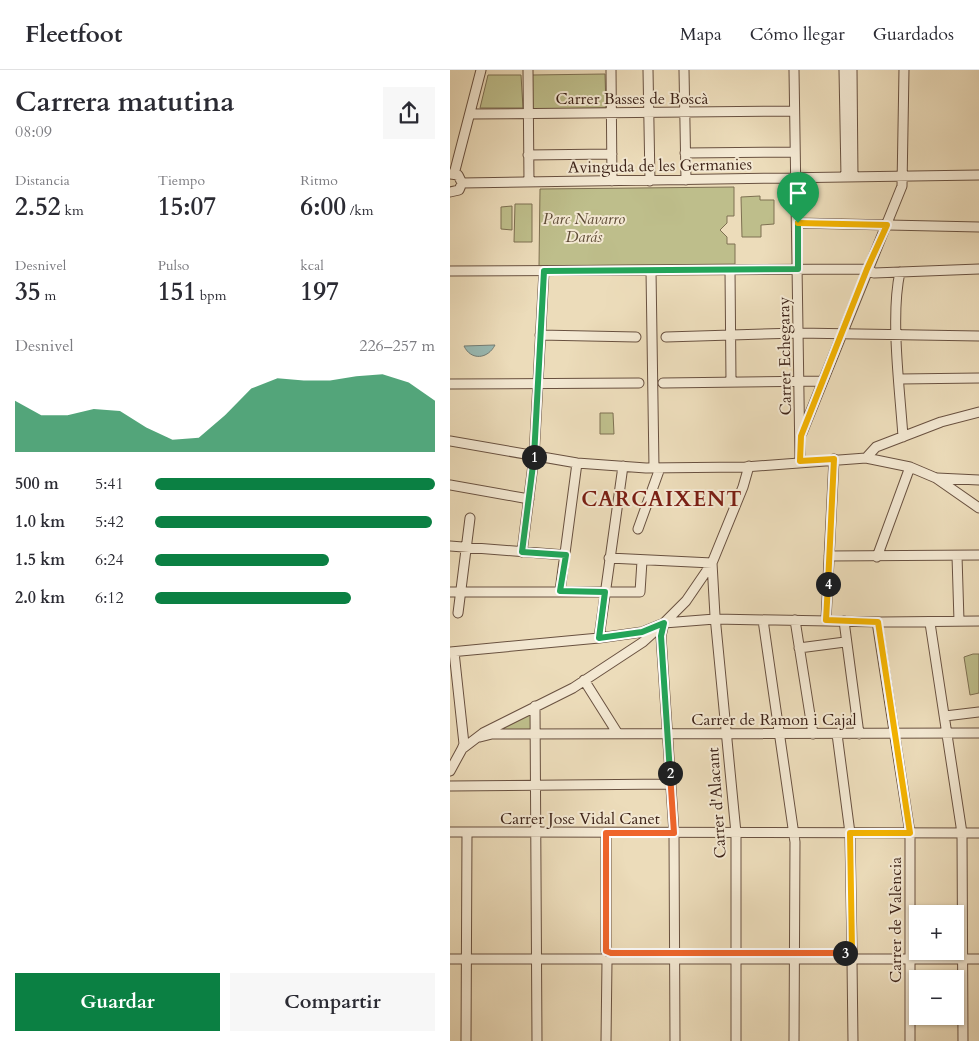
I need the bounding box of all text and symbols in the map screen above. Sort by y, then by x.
text: Fleetfoot [25,18,122,51]
text: Mapa [680,22,722,47]
text: Cómo llegar [750,22,845,47]
text: Guardados [873,22,954,47]
text: Carrera matutina [15,83,234,121]
button: share [383,87,435,139]
street label: Carrer Basses de Boscà [556,88,708,110]
text: 08:09 [15,121,52,143]
street label: Avinguda de les Germanies [568,153,752,179]
text: Distancia [15,171,70,190]
text: Tiempo [158,171,205,190]
text: Ritmo [300,171,338,190]
pin [777,172,819,223]
icon: arrive [784,179,812,207]
text: 2.52 [15,190,61,224]
text: 15:07 [158,190,216,224]
text: 6:00 [300,190,346,224]
text: km [61,201,84,220]
text: /km [346,201,374,220]
park label: Parc Navarro Darás [543,208,626,248]
text: Desnivel [15,256,66,275]
text: Pulso [158,256,189,275]
text: kcal [300,256,324,275]
text: 35 [15,275,41,309]
text: 151 [158,275,196,309]
text: 197 [300,275,339,309]
text: m [41,286,56,305]
text: bpm [196,286,227,305]
street label: Carrer Echegaray [773,296,797,415]
text: Desnivel [15,335,74,357]
text: 226–257 m [359,335,435,357]
pin: 1 [522,444,546,470]
text: 1 [531,448,538,467]
text: 500 m [15,473,59,495]
text: 5:41 [95,473,124,495]
district label: CARCAIXENT [581,485,743,514]
text: 1.0 km [15,511,65,533]
text: 5:42 [95,511,124,533]
text: 1.5 km [15,549,65,571]
text: 6:24 [95,549,124,571]
pin: 4 [816,572,840,596]
text: 4 [825,575,832,594]
text: 2.0 km [15,587,65,609]
text: 6:12 [95,587,124,609]
street label: Carrer de Ramon i Cajal [691,709,857,731]
street label: Carrer d'Alacant [702,747,732,859]
pin: 2 [658,760,682,786]
text: 2 [667,764,674,783]
street label: Carrer Jose Vidal Canet [500,808,660,830]
street label: Carrer de València [885,857,907,983]
map controls [909,905,964,1025]
button: + [909,905,964,960]
pin: 3 [832,940,858,966]
text: 3 [842,944,849,963]
button: − [909,970,964,1025]
button: Guardar [15,973,220,1031]
button: Compartir [230,973,435,1031]

